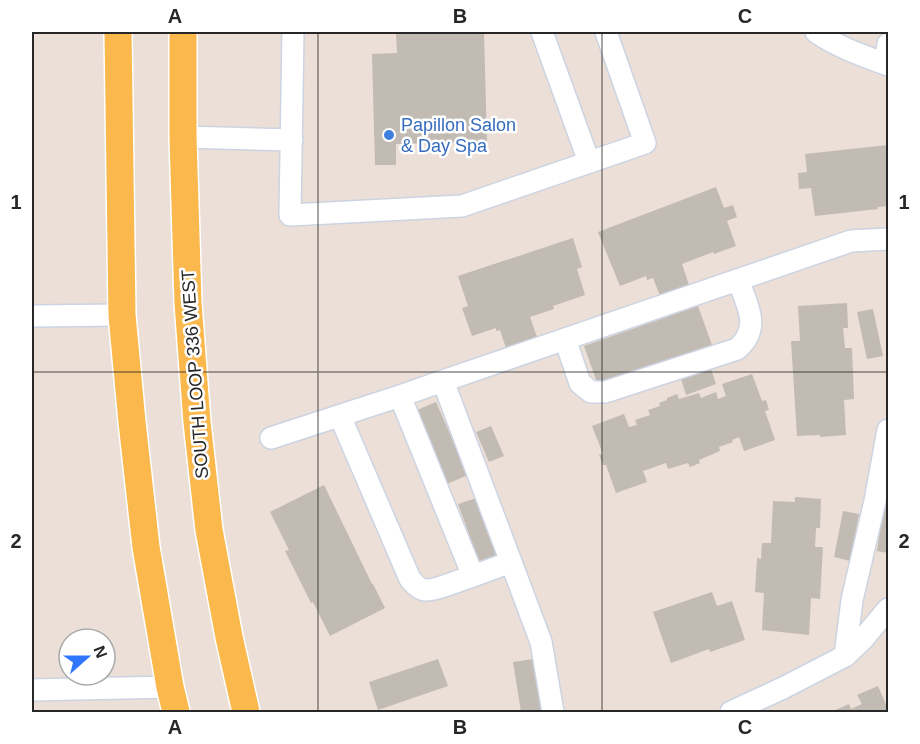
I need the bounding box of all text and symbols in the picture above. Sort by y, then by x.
text: A [168,5,182,27]
text: B [453,5,467,27]
text: C [738,5,752,27]
place label: Papillon Salon & Day Spa [401,115,516,156]
marker: Papillon Salon & Day Spa [382,128,396,142]
text: 1 [10,191,22,213]
text: 1 [898,191,910,213]
street label: SOUTH LOOP 336 WEST [178,269,212,479]
text: 2 [10,530,22,552]
text: 2 [898,530,910,552]
north arrow [57,627,117,687]
text: N [91,643,111,660]
text: A [168,716,182,738]
text: B [453,716,467,738]
text: C [738,716,752,738]

